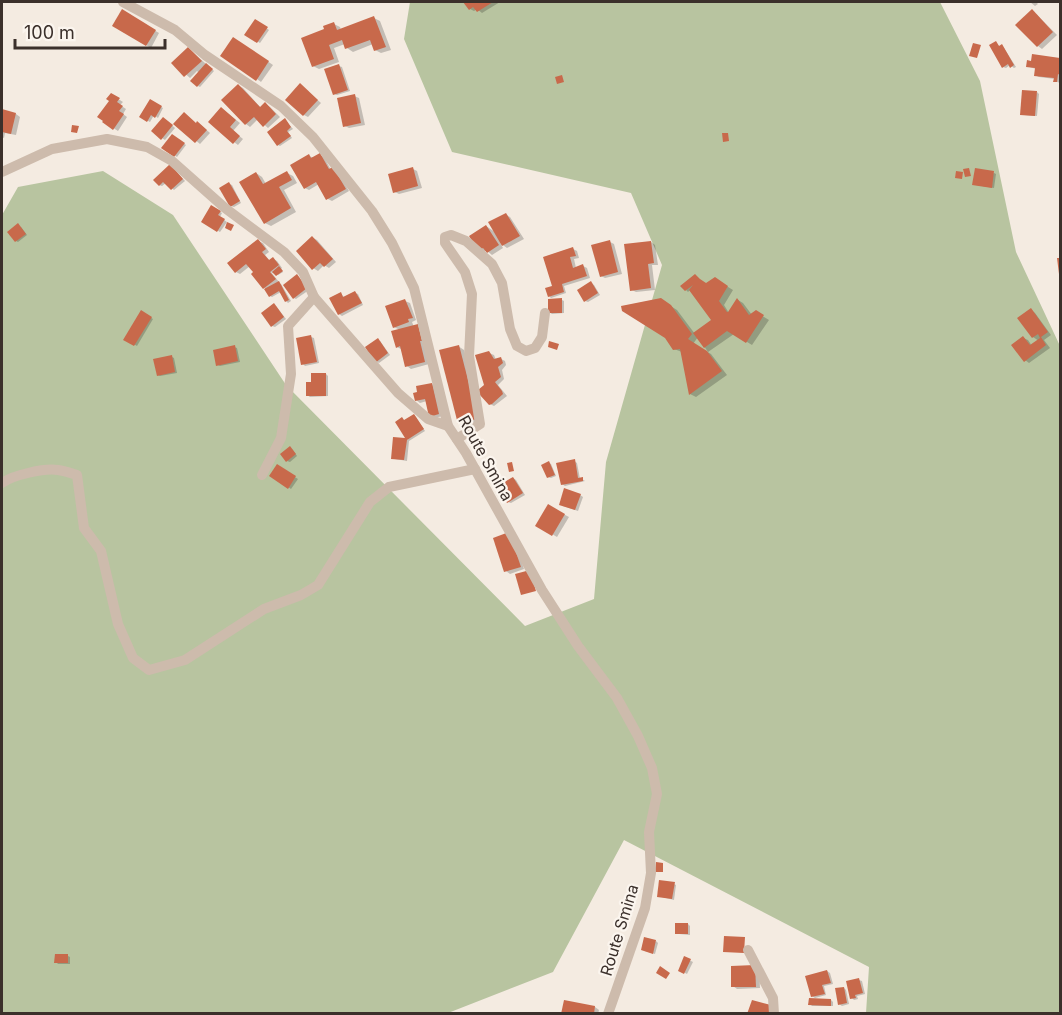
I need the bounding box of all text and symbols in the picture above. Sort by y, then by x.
scale bar [15,12,165,50]
text: 100 m [24,22,75,43]
street label: Route Smina [454,412,518,504]
street label: Route Smina [596,882,642,978]

